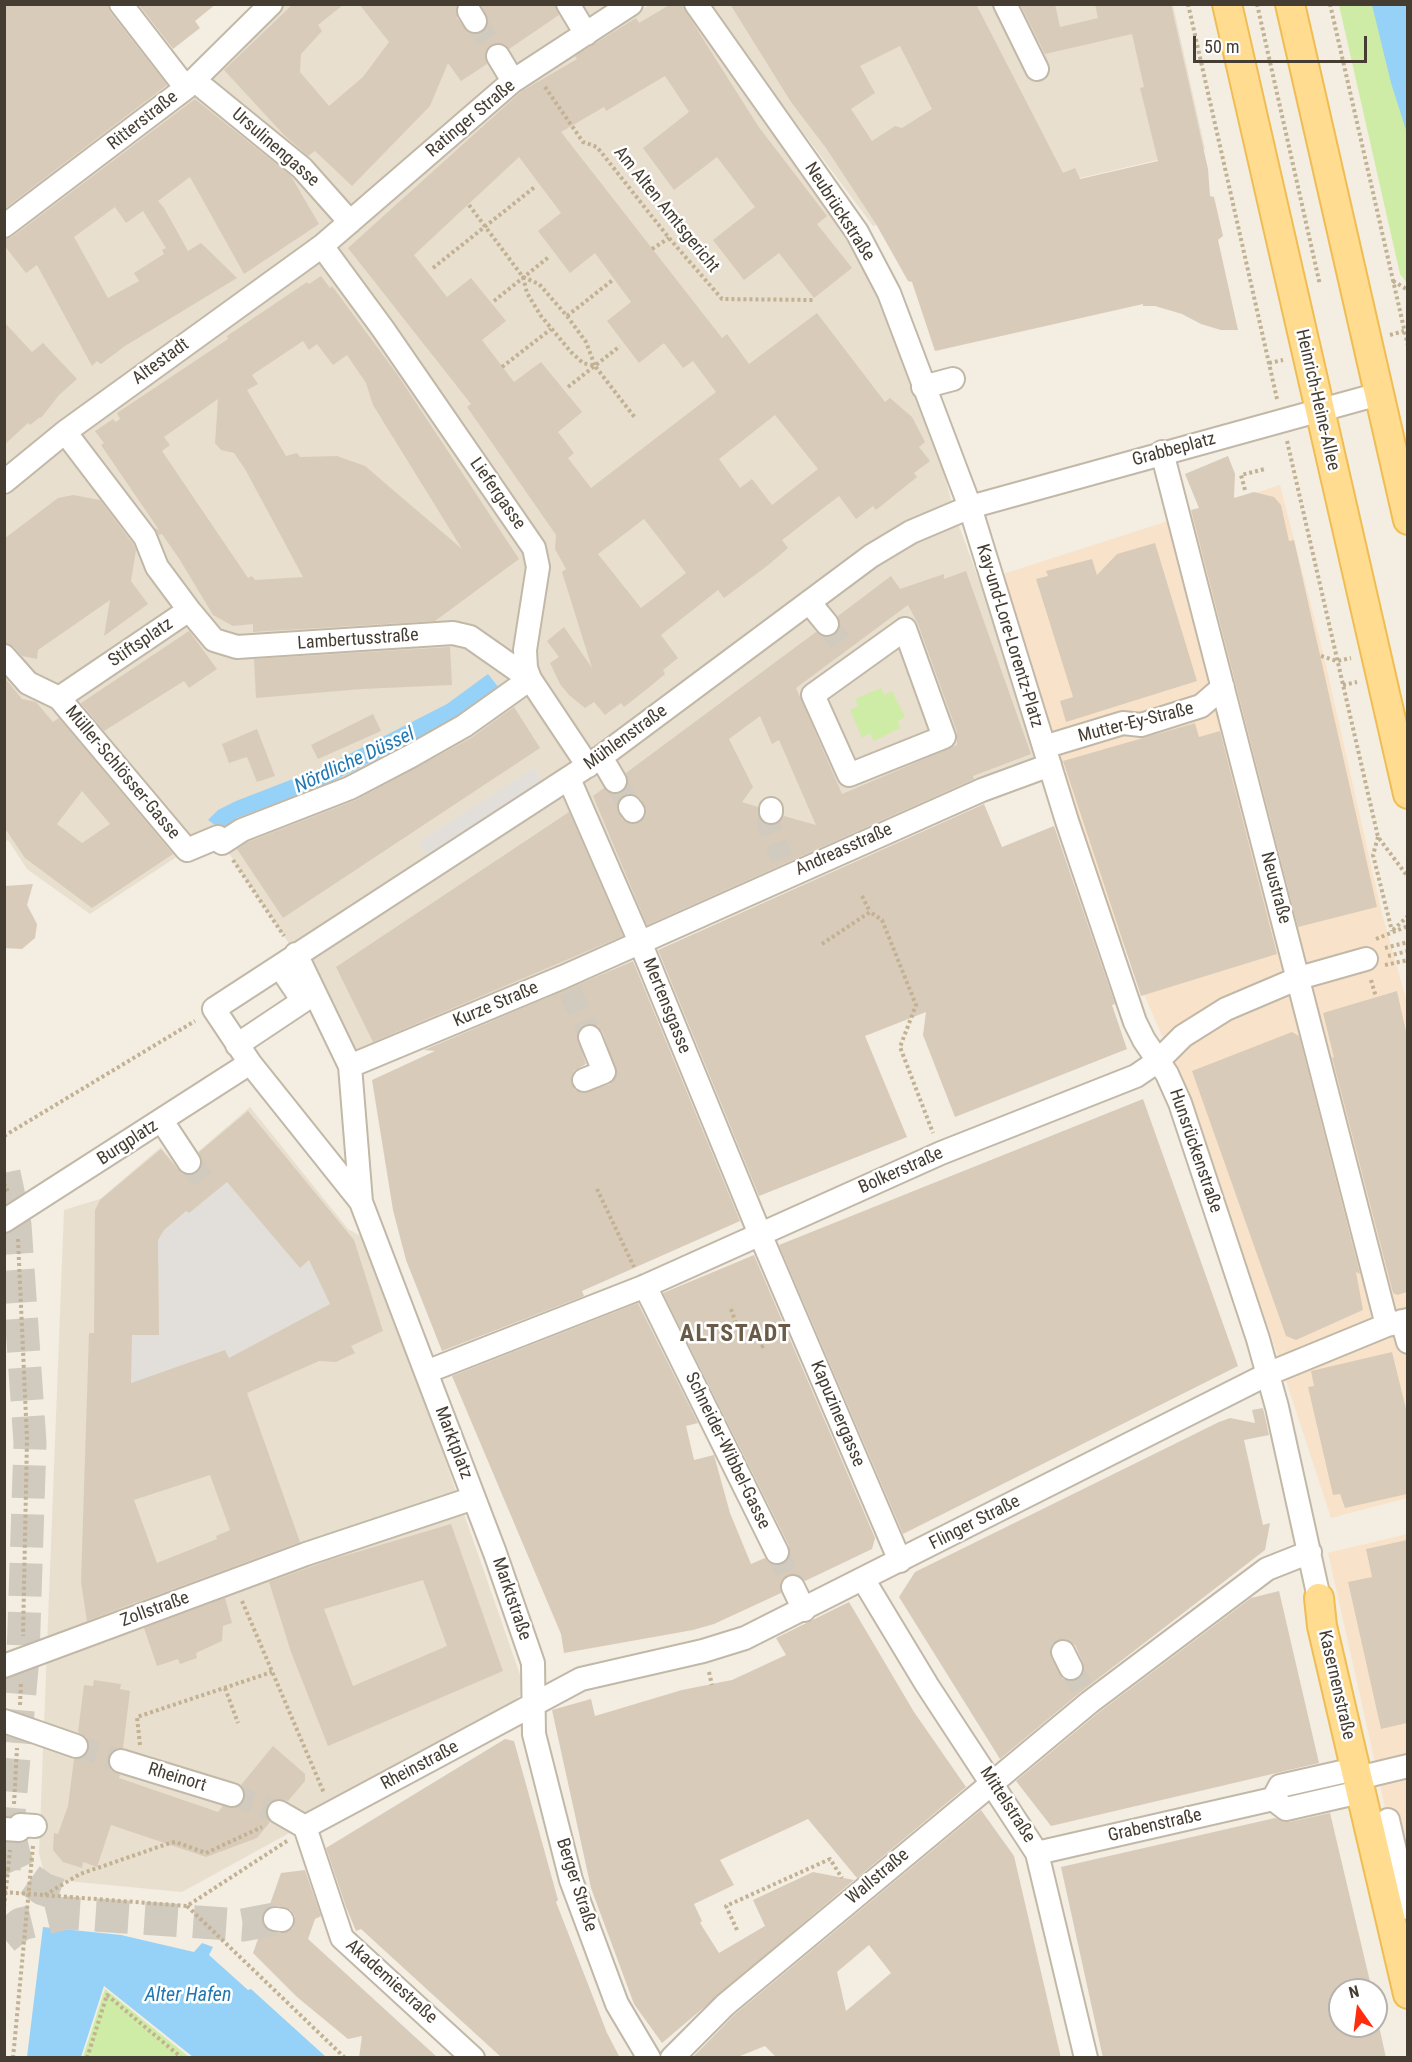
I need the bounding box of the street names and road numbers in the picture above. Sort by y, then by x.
street label: Ratinger Straße [422,76,520,162]
street label: Ritterstraße [103,87,183,155]
street label: Ursulinengasse [227,104,323,192]
street label: Am Alten Amtsgericht [609,143,723,277]
street label: Neubrückstraße [799,159,879,265]
street label: Heinrich-Heine-Allee [1290,327,1344,473]
street label: Altestadt [128,334,194,390]
street label: Grabbeplatz [1130,429,1218,471]
street label: Liefergasse [464,454,530,534]
street label: Kay-und-Lore-Lorentz-Platz [971,542,1047,730]
street label: Stiftsplatz [105,614,177,672]
street label: Lambertusstraße [297,625,419,655]
street label: Mutter-Ey-Straße [1076,698,1196,748]
street label: Mühlenstraße [580,701,672,775]
street label: Müller-Schlösser-Gasse [60,702,184,844]
street label: Andreasstraße [792,819,896,881]
street label: Neustraße [1255,850,1295,926]
street label: Mertensgasse [637,955,695,1057]
street label: Kurze Straße [450,977,542,1033]
street label: Hunsrückenstraße [1164,1086,1226,1216]
street label: Burgplatz [94,1116,162,1170]
street label: Bolkerstraße [856,1143,946,1199]
street label: Kapuzinergasse [805,1358,869,1470]
street label: Schneider-Wibbel-Gasse [680,1369,774,1533]
street label: Marktplatz [429,1404,477,1482]
street label: Flinger Straße [926,1491,1024,1555]
street label: Marktstraße [487,1555,535,1643]
street label: Zollstraße [118,1588,192,1632]
street label: Kasernenstraße [1313,1628,1359,1742]
street label: Rheinstraße [378,1737,462,1795]
street label: Rheinort [145,1759,209,1797]
street label: Mittelstraße [975,1763,1039,1847]
street label: Grabenstraße [1106,1805,1204,1847]
street label: Berger Straße [551,1836,601,1934]
street label: Wallstraße [842,1844,914,1910]
street label: Akademiestraße [341,1935,441,2029]

